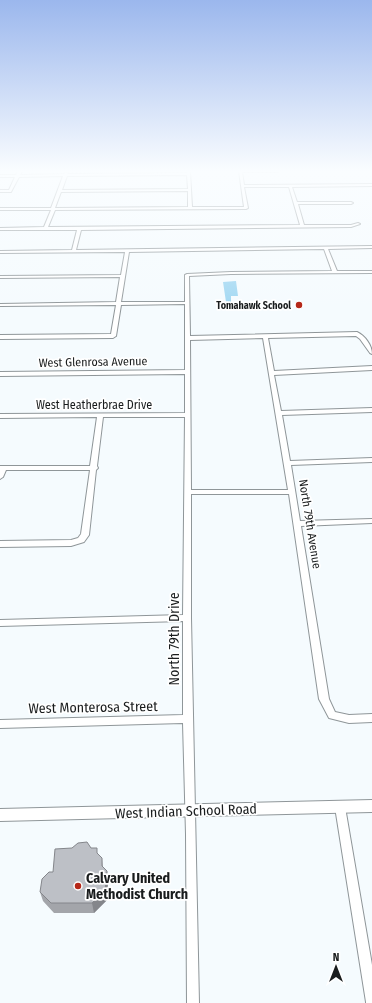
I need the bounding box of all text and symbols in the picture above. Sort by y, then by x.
place label: Tomahawk School [216,300,291,312]
marker: Tomahawk School [294,300,304,310]
street label: West Glenrosa Avenue [38,354,148,370]
street label: West Heatherbrae Drive [36,398,152,412]
street label: North 79th Avenue [296,478,324,570]
street label: North 79th Drive [166,592,183,686]
street label: West Monterosa Street [28,698,158,717]
street label: West Indian School Road [115,801,257,822]
place label: Calvary United Methodist Church [86,870,188,903]
marker: Calvary United Methodist Church [73,881,83,891]
north arrow [316,947,356,987]
text: N [333,951,339,964]

